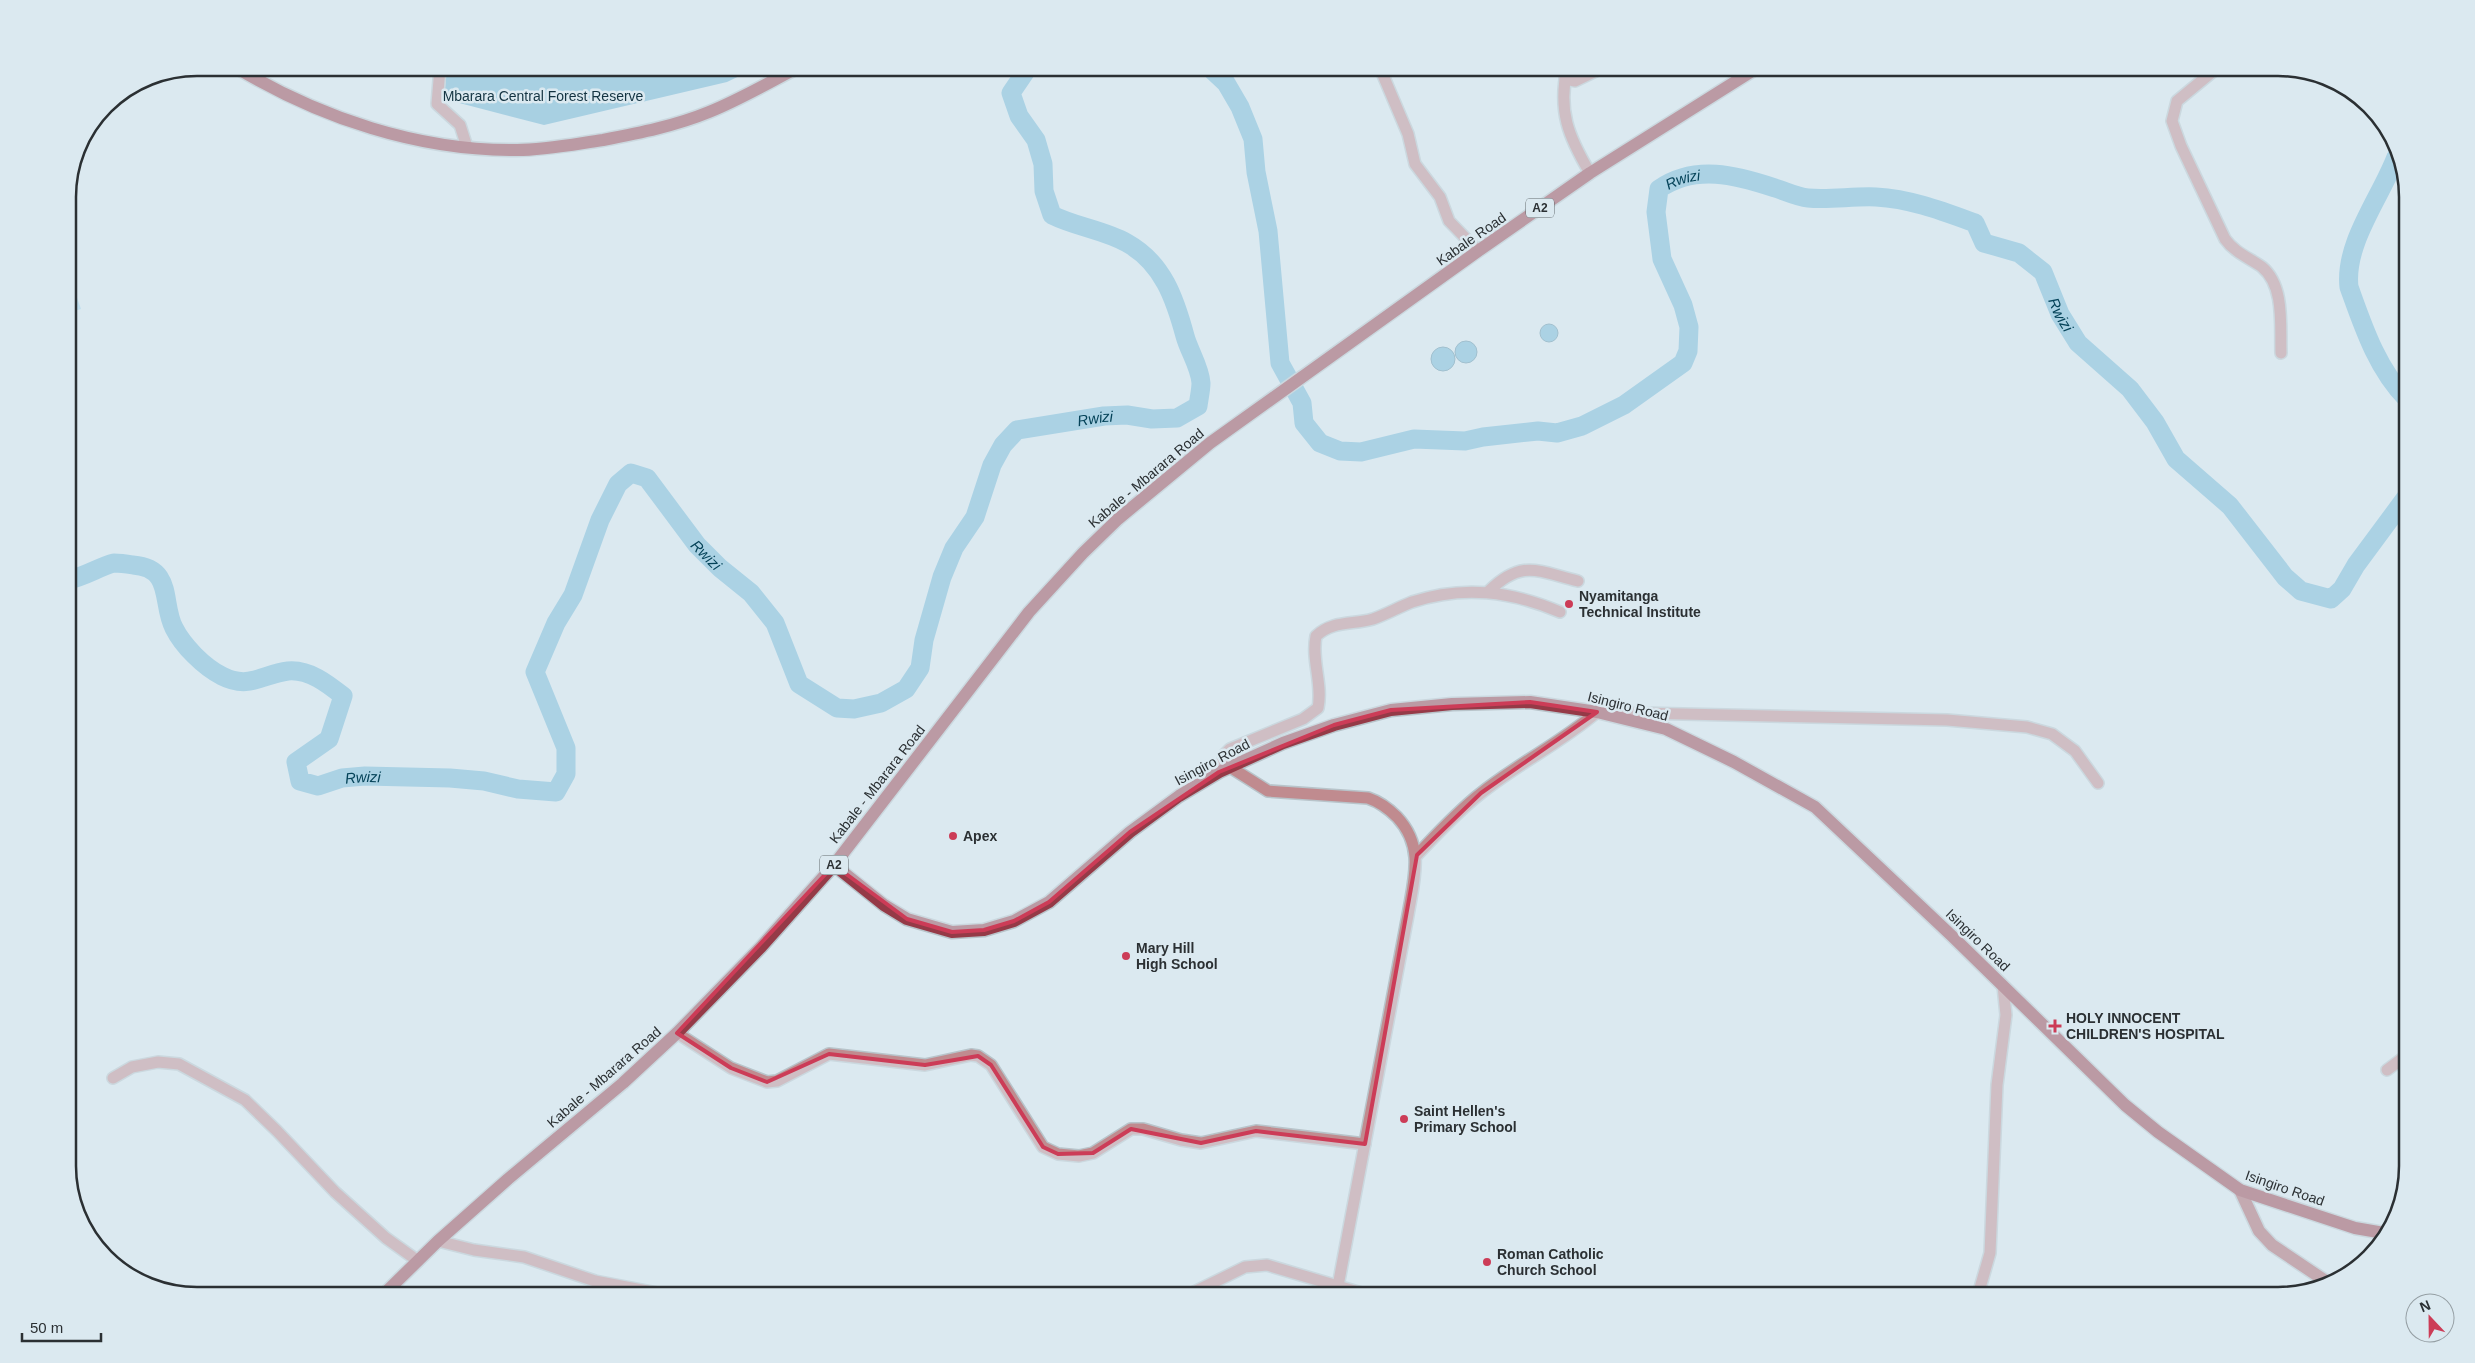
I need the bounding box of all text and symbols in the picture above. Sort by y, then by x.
park label: Mbarara Central Forest Reserve [443,88,644,104]
water label: Rwizi [1662,166,1702,192]
road number: A2 [1526,198,1554,218]
street label: Kabale Road [1433,209,1509,269]
water label: Rwizi [2046,295,2077,335]
water label: Rwizi [1076,407,1114,429]
street label: Kabale - Mbarara Road [1085,425,1207,531]
water label: Rwizi [688,536,726,574]
place label: Nyamitanga Technical Institute [1579,588,1701,620]
marker: Nyamitanga Technical Institute [1563,598,1575,610]
street label: Isingiro Road [1586,688,1670,724]
street label: Kabale - Mbarara Road [826,722,928,846]
street label: Isingiro Road [1172,736,1252,788]
water label: Rwizi [344,767,382,786]
place label: Apex [963,828,997,844]
marker: Apex [947,830,959,842]
road number: A2 [820,856,848,874]
street label: Isingiro Road [1943,906,2013,974]
place label: Mary Hill High School [1136,940,1218,972]
marker: Mary Hill High School [1120,950,1132,962]
place label: HOLY INNOCENT CHILDREN'S HOSPITAL [2066,1010,2225,1042]
marker: HOLY INNOCENT CHILDREN'S HOSPITAL [2048,1019,2062,1033]
street label: Kabale - Mbarara Road [544,1023,664,1131]
place label: Saint Hellen's Primary School [1414,1103,1517,1135]
marker: Saint Hellen's Primary School [1398,1113,1410,1125]
street label: Isingiro Road [2243,1167,2327,1209]
place label: Roman Catholic Church School [1497,1246,1604,1278]
marker: Roman Catholic Church School [1481,1256,1493,1268]
north arrow [2405,1293,2455,1343]
text: N [2417,1297,2433,1315]
scale bar [22,1310,101,1342]
text: 50 m [30,1319,63,1336]

